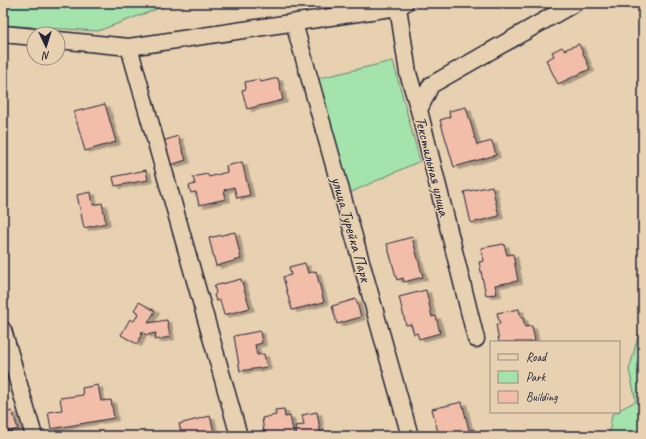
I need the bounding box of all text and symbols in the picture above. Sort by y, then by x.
north arrow [26,26,66,66]
text: N [41,49,51,63]
street label: Текстильная улица [410,115,454,219]
street label: улица Турейка Парк [326,173,376,285]
legend [490,341,620,413]
text: Road [526,349,548,365]
text: Park [526,369,547,385]
text: Building [526,389,558,405]

